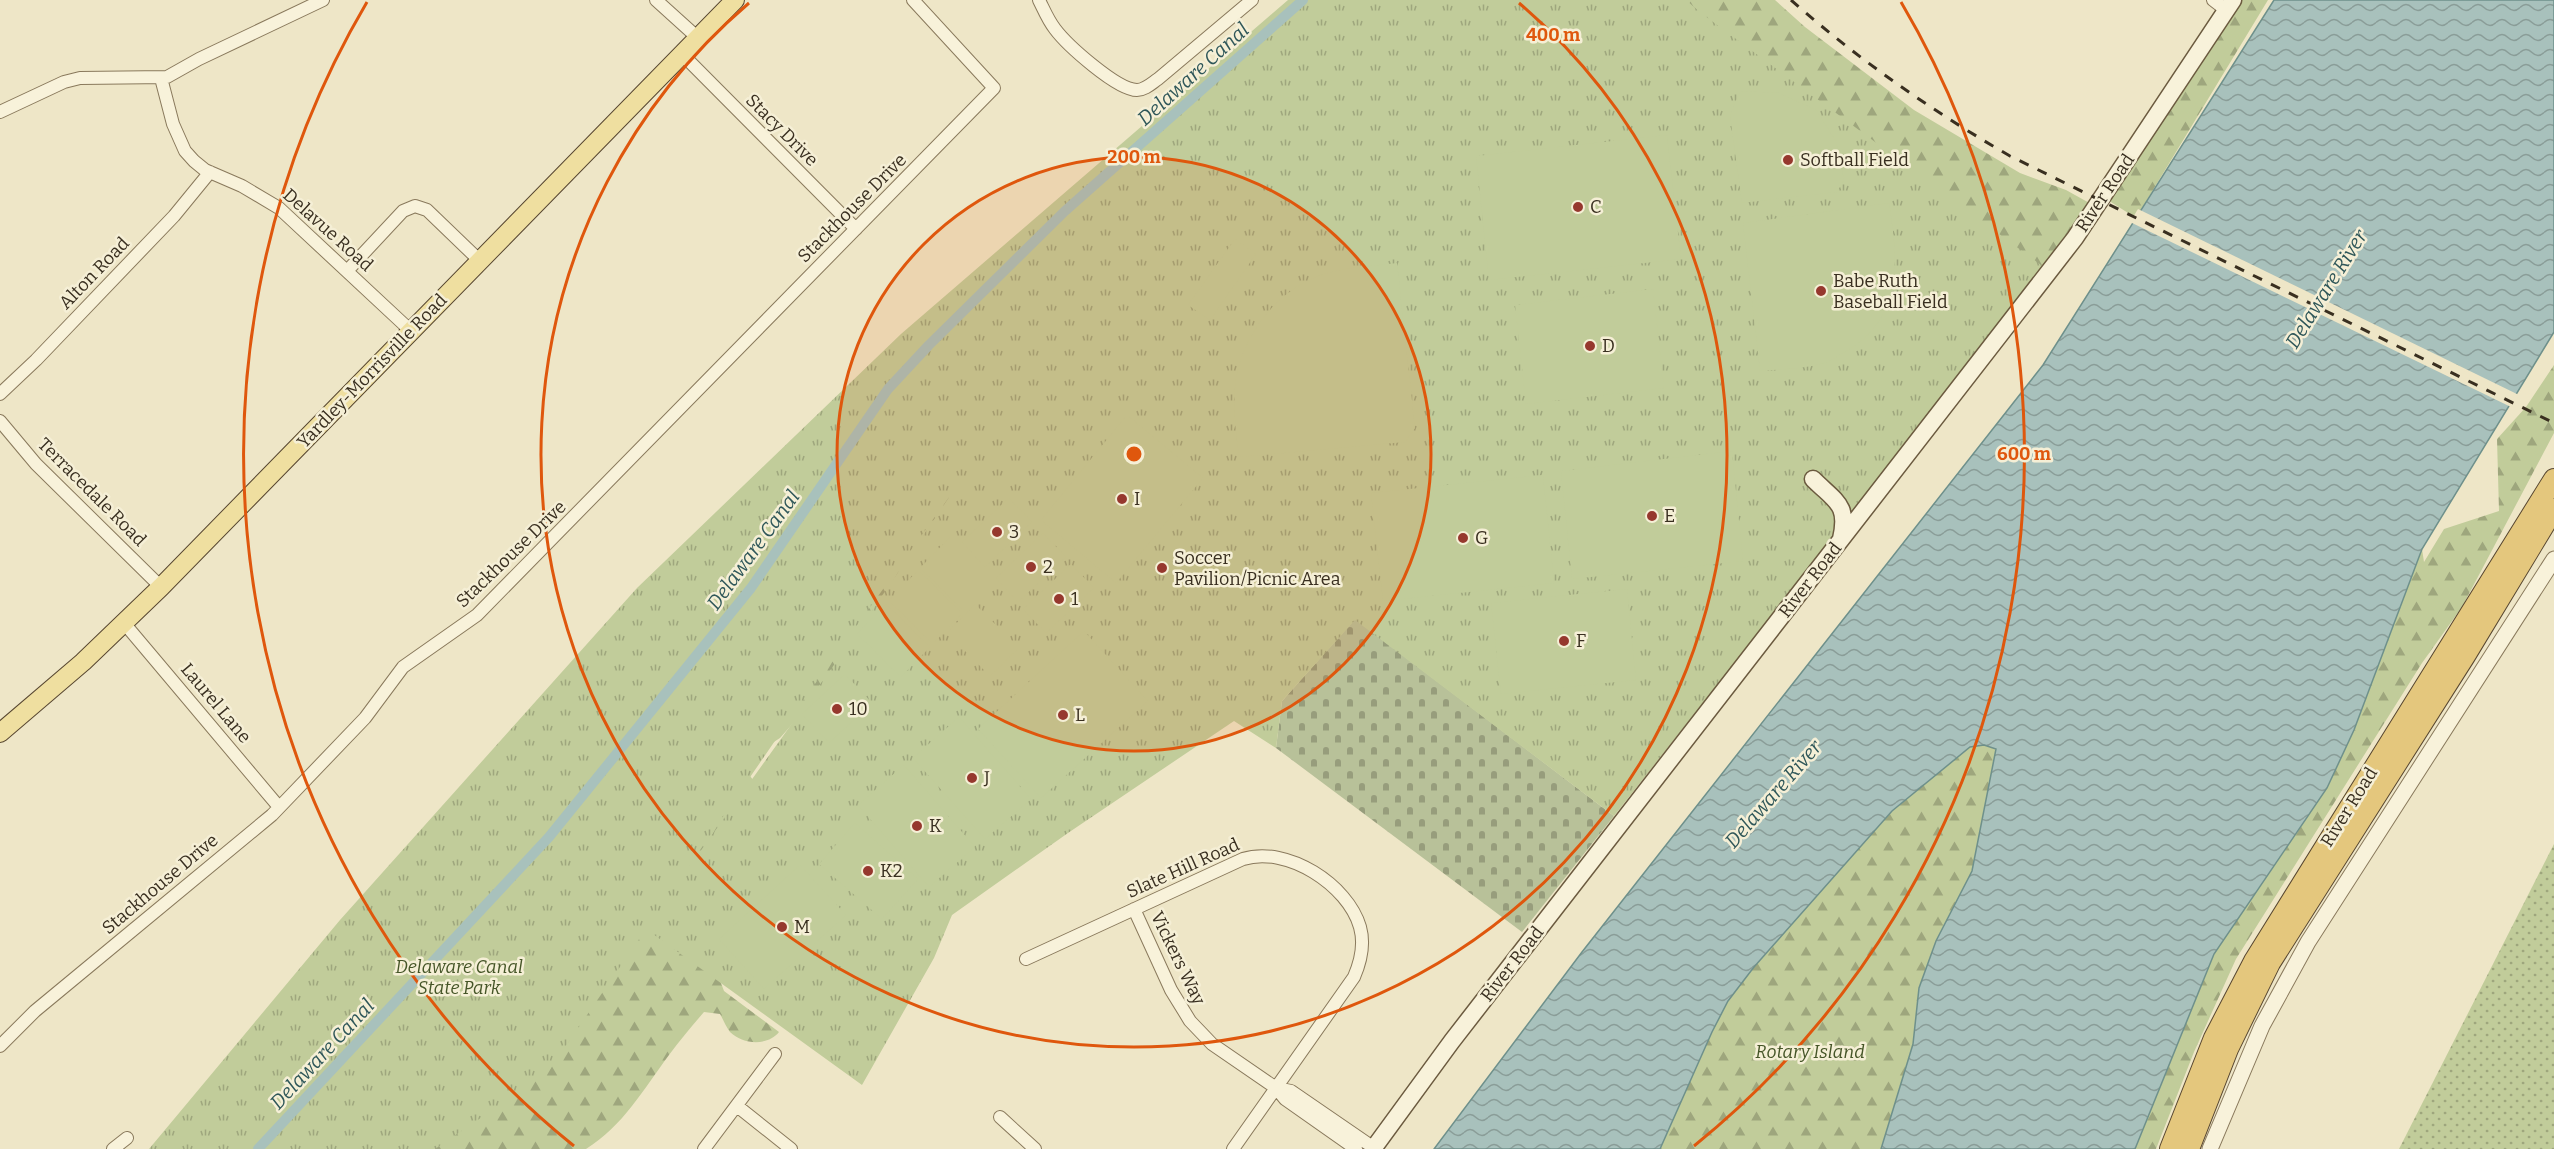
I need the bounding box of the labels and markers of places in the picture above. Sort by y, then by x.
place label: Softball Field [1800,149,1909,171]
marker: Softball Field [1781,153,1795,167]
place label: C [1590,196,1602,218]
marker: C [1571,200,1585,214]
place label: Babe Ruth Baseball Field [1833,270,1948,313]
marker: Babe Ruth Baseball Field [1814,284,1828,298]
place label: D [1602,335,1615,357]
marker: D [1583,339,1597,353]
centre of rings [1124,444,1144,464]
place label: I [1134,488,1140,510]
marker: I [1115,492,1129,506]
place label: E [1664,505,1675,527]
marker: E [1645,509,1659,523]
place label: 3 [1009,521,1019,543]
marker: 3 [990,525,1004,539]
place label: G [1475,527,1488,549]
marker: G [1456,531,1470,545]
place label: Soccer Pavilion/Picnic Area [1174,547,1341,590]
place label: 2 [1043,556,1053,578]
marker: 2 [1024,560,1038,574]
marker: Soccer Pavilion/Picnic Area [1155,561,1169,575]
place label: 1 [1071,588,1079,610]
marker: 1 [1052,592,1066,606]
place label: F [1576,630,1586,652]
marker: F [1557,634,1571,648]
place label: 10 [849,698,868,720]
marker: 10 [830,702,844,716]
place label: L [1075,704,1085,726]
marker: L [1056,708,1070,722]
place label: J [983,767,990,789]
marker: J [965,771,979,785]
place label: K [929,815,942,837]
marker: K [910,819,924,833]
place label: K2 [880,860,903,882]
marker: K2 [861,864,875,878]
place label: M [794,916,810,938]
marker: M [775,920,789,934]

